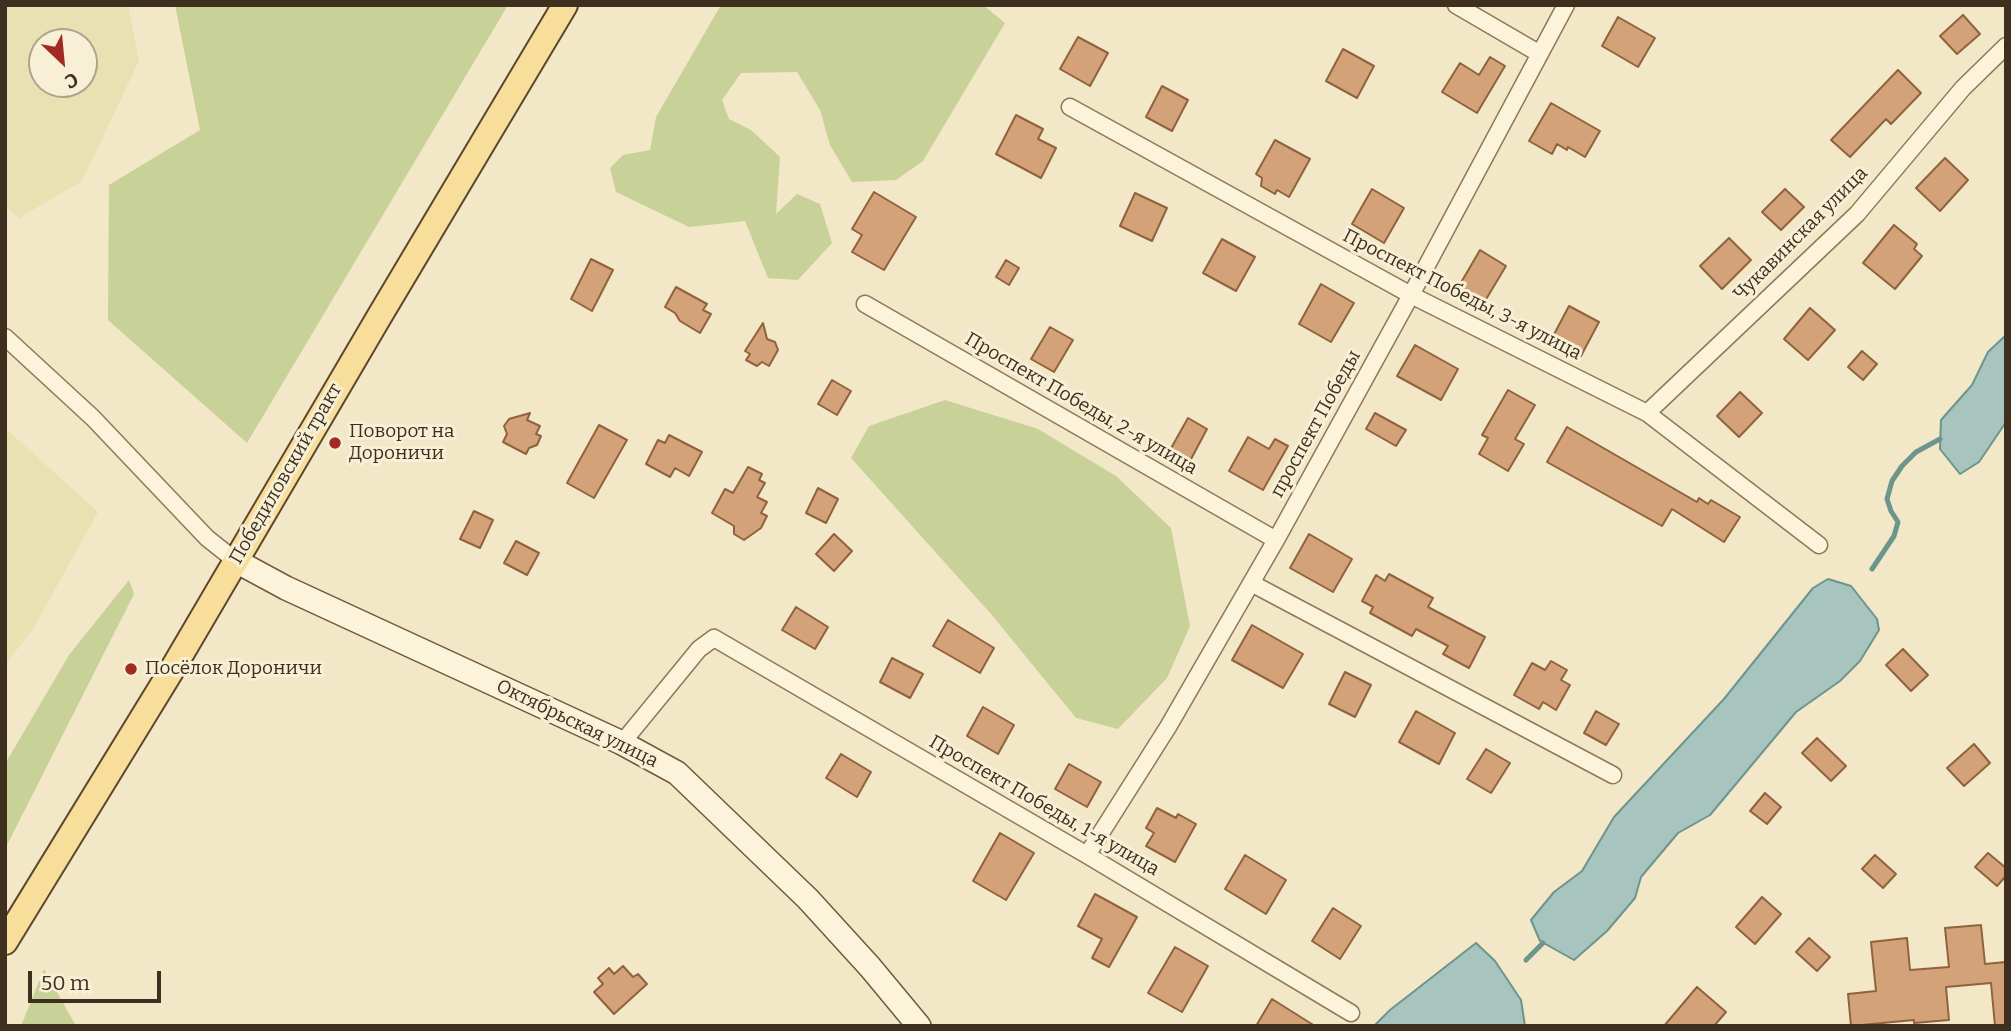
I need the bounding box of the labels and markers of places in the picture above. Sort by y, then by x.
place label: Поворот на Дороничи [349,421,454,465]
marker: Поворот на Дороничи [327,435,343,451]
place label: Посёлок Дороничи [145,658,322,680]
marker: Посёлок Дороничи [123,661,139,677]

